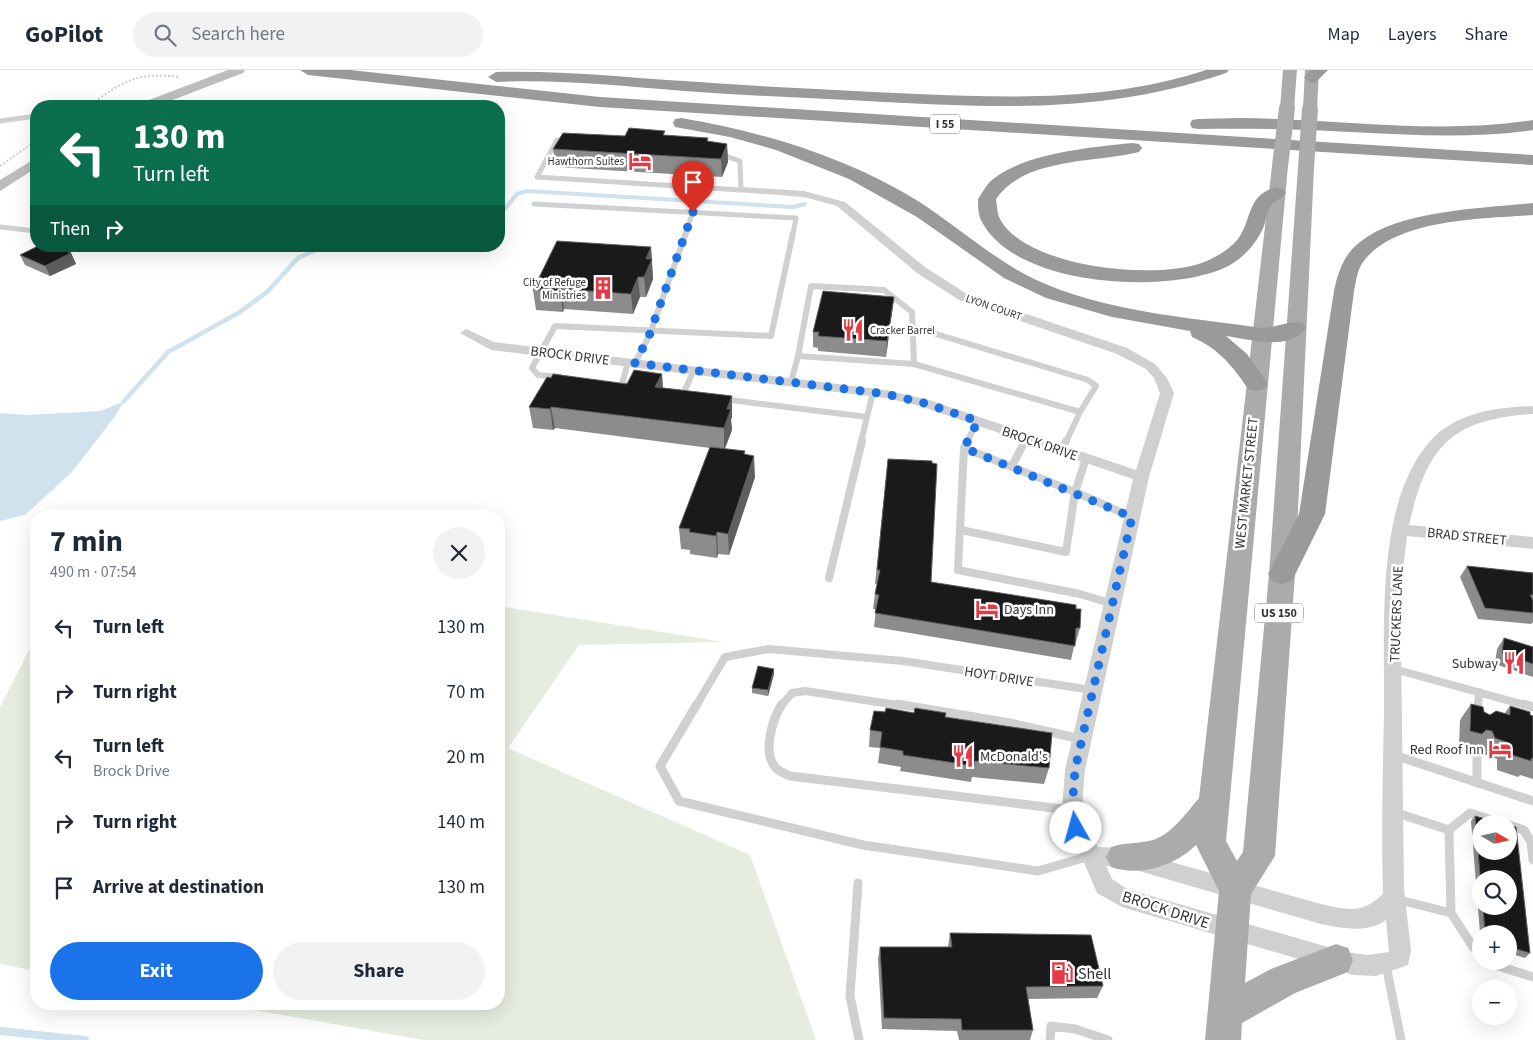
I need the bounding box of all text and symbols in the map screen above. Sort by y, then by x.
search box [133,12,483,57]
text: GoPilot [25,17,103,52]
icon: search [151,21,179,49]
text: Search here [191,21,285,48]
text: Map [1328,22,1360,47]
text: Layers [1388,22,1437,47]
text: Share [1465,22,1508,47]
text: 130 m [133,112,225,162]
road number: I 55 [930,114,960,134]
icon: left [50,120,115,185]
hotel icon: Hawthorn Suites [627,148,653,174]
place label: Hawthorn Suites [547,154,624,169]
text: Turn left [133,158,209,190]
pin [672,161,714,212]
icon: arrive [679,168,707,196]
icon: right [100,215,128,243]
text: Then [50,216,90,243]
place label: City of Refuge Ministries [523,275,587,303]
building icon: City of Refuge Ministries [590,275,616,301]
street label: LYON COURT [964,291,1024,324]
restaurant icon: Cracker Barrel [840,317,866,343]
place label: Cracker Barrel [870,323,935,338]
street label: BROCK DRIVE [529,341,610,371]
street label: WEST MARKET STREET [1230,416,1264,550]
street label: BROCK DRIVE [999,422,1080,466]
text: 7 min [50,520,123,563]
street label: BRAD STREET [1426,523,1508,551]
button: close [433,527,485,579]
text: 490 m · 07:54 [50,561,137,583]
street label: TRUCKERS LANE [1385,565,1409,663]
hotel icon: Days Inn [974,596,1000,622]
place label: Days Inn [1004,600,1054,620]
road number: US 150 [1255,604,1303,622]
icon: left [50,614,78,642]
text: Turn left [93,614,164,641]
text: 130 m [437,614,485,641]
restaurant icon: Subway [1501,650,1527,676]
place label: Subway [1452,654,1498,674]
street label: HOYT DRIVE [963,662,1035,692]
icon: right [50,679,78,707]
text: Turn right [93,679,177,706]
text: 70 m [447,679,485,706]
text: Turn left [93,733,164,760]
hotel icon: Red Roof Inn [1487,736,1513,762]
place label: Red Roof Inn [1410,740,1484,760]
restaurant icon: McDonald's [950,743,976,769]
icon: left [50,744,78,772]
text: 20 m [447,744,485,771]
place label: McDonald's [980,747,1048,767]
text: Brock Drive [93,760,170,782]
position arrow [1049,801,1101,853]
icon: right [50,809,78,837]
text: Turn right [93,809,177,836]
text: 140 m [437,809,485,836]
north arrow [1472,815,1518,860]
map controls [1472,815,1517,1025]
button: search [1472,870,1517,915]
icon: arrive [50,874,78,902]
text: Arrive at destination [93,874,264,901]
text: 130 m [437,874,485,901]
street label: BROCK DRIVE [1119,885,1212,934]
button: + [1472,925,1517,970]
button: Exit [50,942,263,1000]
button: Share [273,942,485,1000]
fuel station icon: Shell [1049,960,1075,986]
place label: Shell [1078,963,1111,985]
button: − [1472,980,1517,1025]

